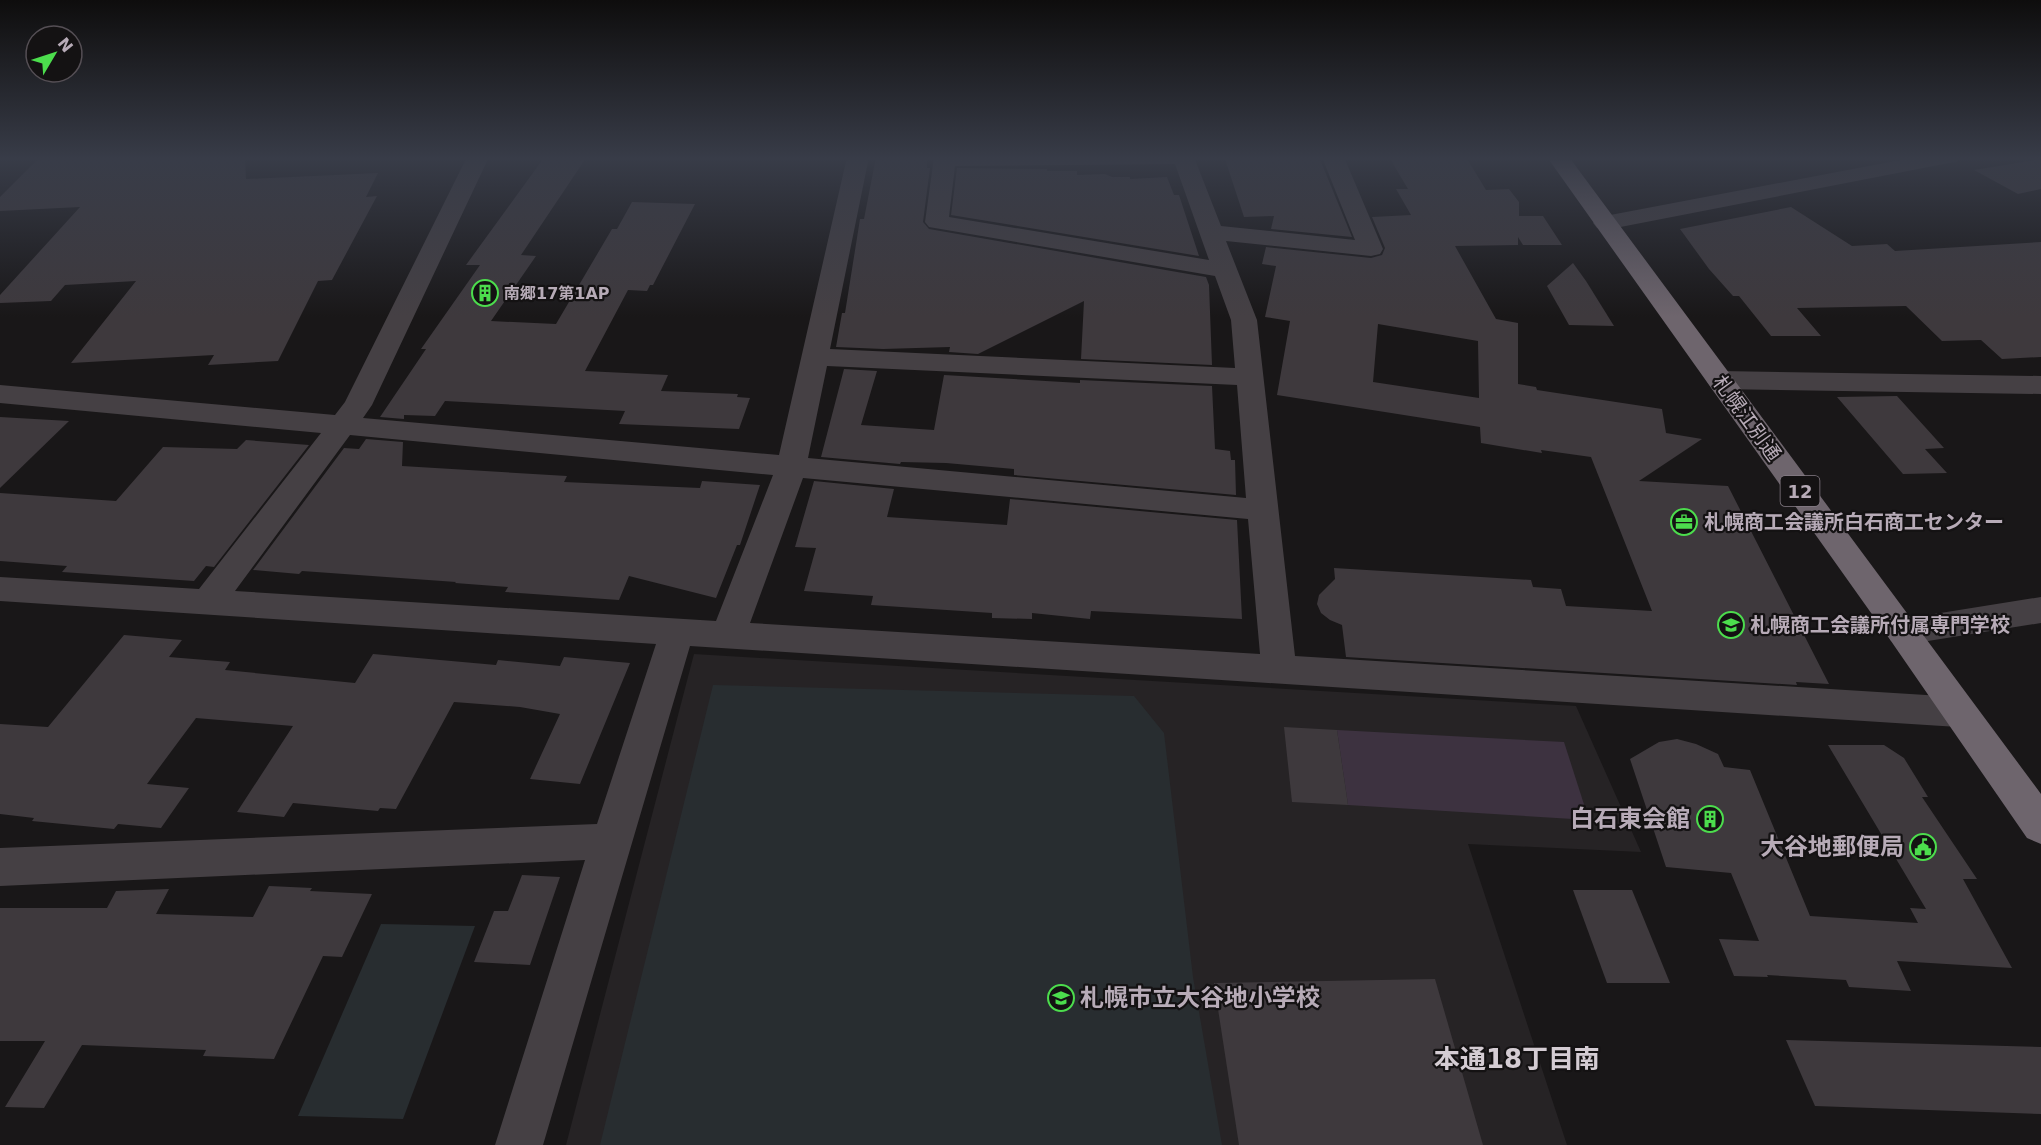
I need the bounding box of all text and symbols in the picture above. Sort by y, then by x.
north arrow [24,24,84,84]
text: N [54,34,77,56]
building icon: 南郷17第1AP [470,278,500,308]
place label: 南郷17第1AP [504,284,610,303]
street label: 札幌江別通 [1708,370,1786,466]
road number: 12 [1780,476,1820,506]
office icon: 札幌商工会議所白石商工センター [1669,507,1699,537]
place label: 札幌商工会議所白石商工センター [1704,510,2004,534]
school or university icon: 札幌商工会議所付属専門学校 [1716,610,1746,640]
place label: 札幌商工会議所付属専門学校 [1750,613,2010,637]
building icon: 白石東会館 [1695,804,1725,834]
place label: 白石東会館 [1570,805,1690,833]
public building icon: 大谷地郵便局 [1908,832,1938,862]
place label: 大谷地郵便局 [1760,833,1904,861]
school or university icon: 札幌市立大谷地小学校 [1046,983,1076,1013]
place label: 札幌市立大谷地小学校 [1080,984,1320,1012]
district label: 本通18丁目南 [1434,1044,1600,1074]

